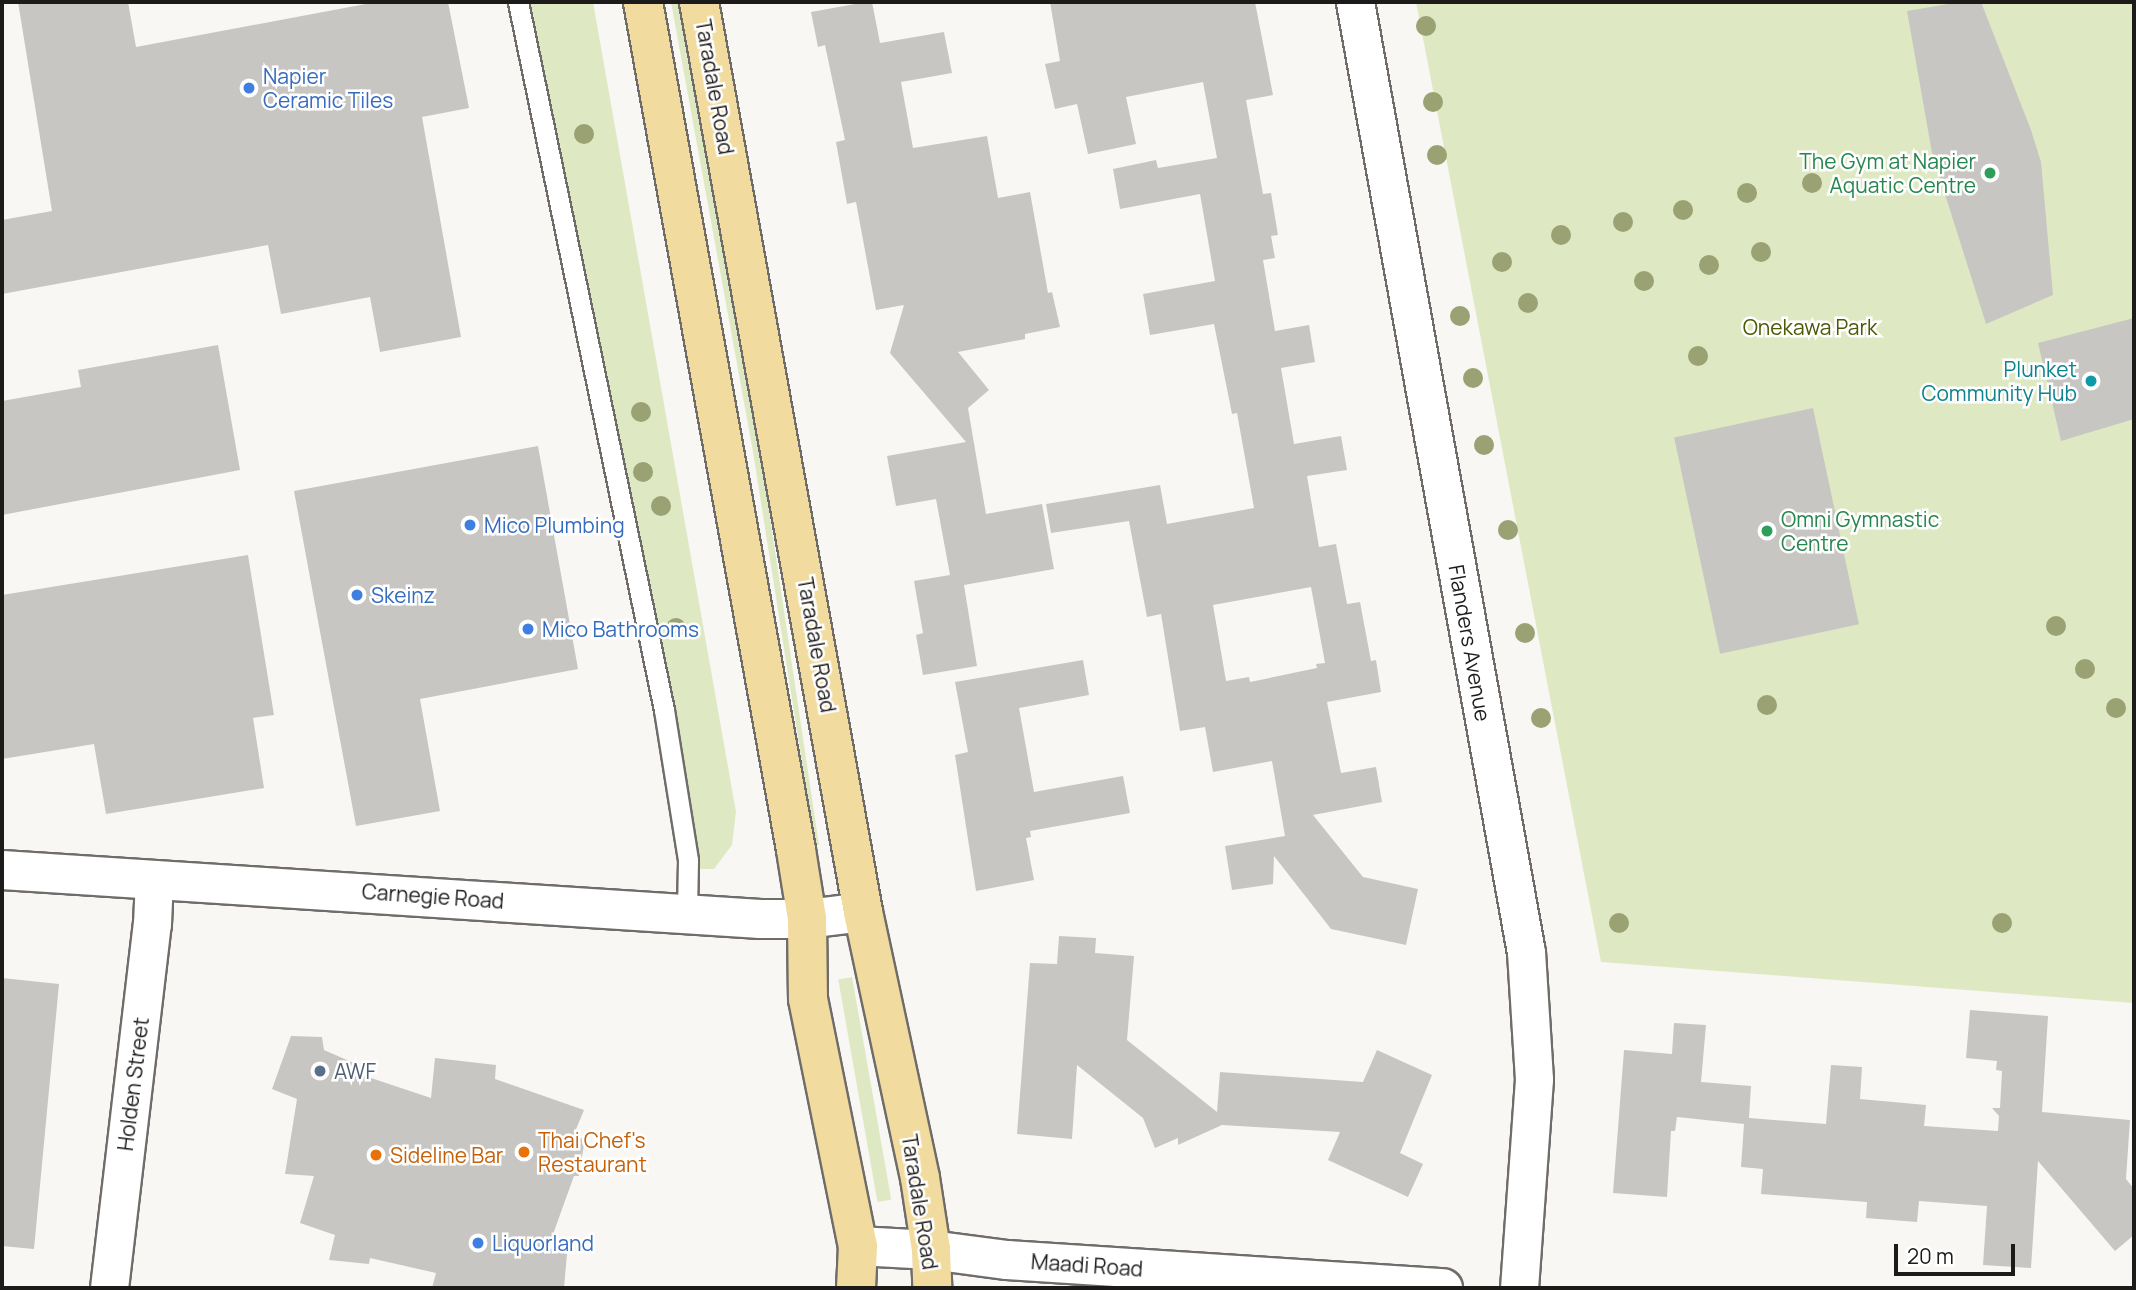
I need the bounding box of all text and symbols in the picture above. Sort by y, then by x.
street label: Taradale Road [691,17,739,157]
place label: Napier Ceramic Tiles [263,63,393,113]
marker: Napier Ceramic Tiles [241,80,257,96]
place label: The Gym at Napier Aquatic Centre [1799,148,1976,198]
marker: The Gym at Napier Aquatic Centre [1982,165,1998,181]
park label: Onekawa Park [1743,314,1877,340]
place label: Plunket Community Hub [1921,356,2077,406]
marker: Plunket Community Hub [2083,373,2099,389]
place label: Omni Gymnastic Centre [1781,506,1939,556]
place label: Mico Plumbing [484,512,625,538]
marker: Mico Plumbing [462,517,478,533]
marker: Omni Gymnastic Centre [1759,523,1775,539]
street label: Flanders Avenue [1444,563,1496,723]
street label: Taradale Road [793,575,841,715]
place label: Skeinz [371,582,435,608]
marker: Skeinz [349,587,365,603]
place label: Mico Bathrooms [542,616,699,642]
marker: Mico Bathrooms [520,621,536,637]
street label: Carnegie Road [361,878,505,914]
street label: Holden Street [112,1016,154,1152]
place label: AWF [334,1058,376,1084]
marker: AWF [312,1063,328,1079]
place label: Thai Chef's Restaurant [538,1127,647,1177]
street label: Taradale Road [897,1132,943,1272]
place label: Sideline Bar [390,1142,503,1168]
marker: Thai Chef's Restaurant [516,1144,532,1160]
marker: Sideline Bar [368,1147,384,1163]
place label: Liquorland [492,1230,594,1256]
scale bar [1898,1230,2019,1274]
marker: Liquorland [470,1235,486,1251]
text: 20 m [1907,1242,1954,1270]
street label: Maadi Road [1030,1249,1144,1281]

